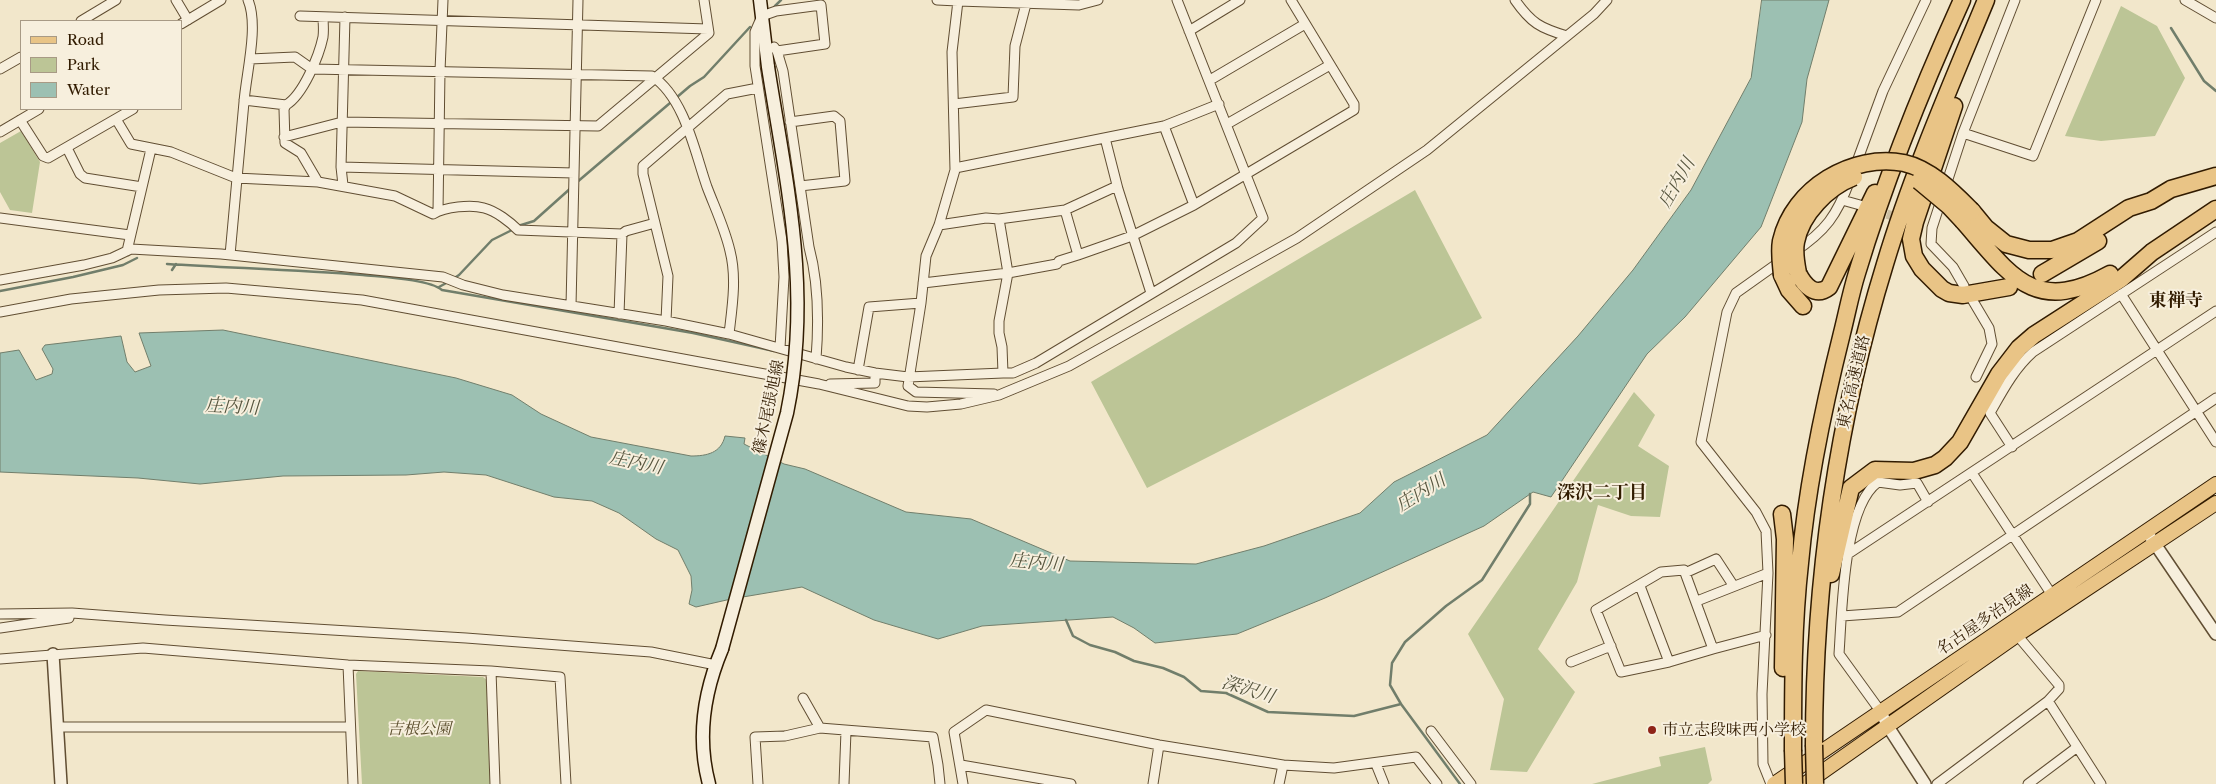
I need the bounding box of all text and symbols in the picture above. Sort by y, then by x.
legend [20,20,182,110]
text: Road [67,30,104,49]
text: Park [67,55,100,74]
text: Water [67,80,110,99]
water label: 庄内川 [1654,154,1700,212]
district label: 東禅寺 [2149,290,2203,312]
street label: 東名高速道路 [1834,333,1874,431]
street label: 篠木尾張旭線 [750,358,788,456]
water label: 庄内川 [204,395,260,419]
water label: 庄内川 [607,447,665,479]
water label: 庄内川 [1392,470,1450,516]
district label: 深沢二丁目 [1557,482,1647,504]
water label: 庄内川 [1008,550,1064,576]
street label: 名古屋多治見線 [1933,581,2037,659]
water label: 深沢川 [1219,672,1277,708]
park label: 吉根公園 [387,719,451,739]
place label: 市立志段味西小学校 [1662,720,1806,740]
marker: 市立志段味西小学校 [1646,724,1658,736]

